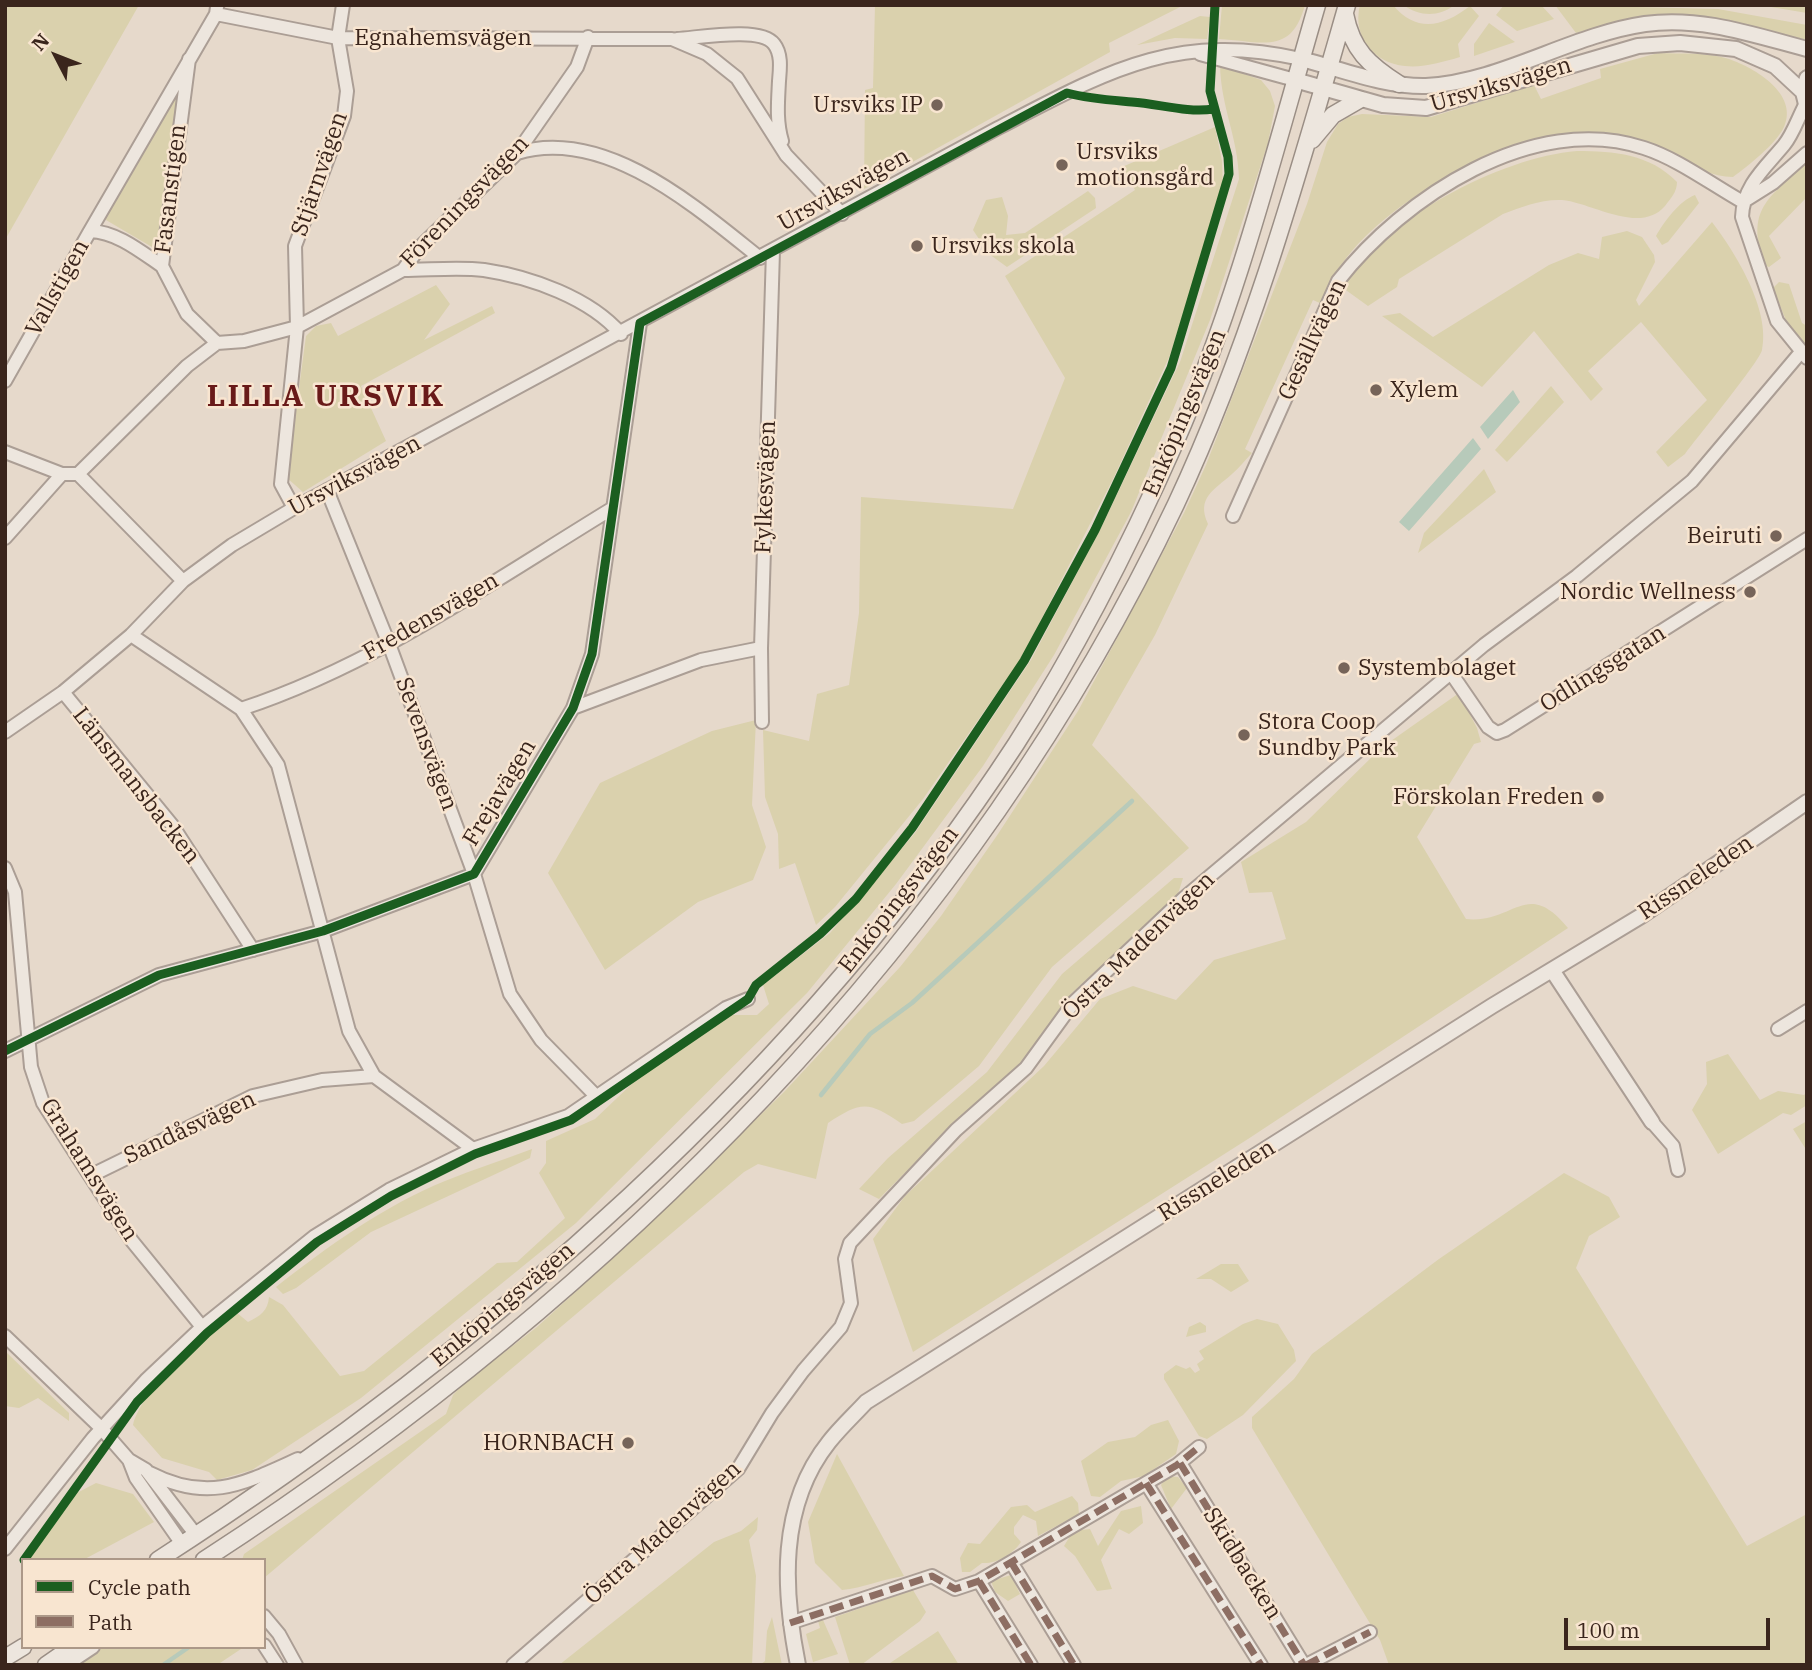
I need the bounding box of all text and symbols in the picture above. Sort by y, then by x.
north arrow [21,21,91,91]
street label: Egnahemsvägen [354,24,532,52]
text: N [26,28,54,56]
street label: Ursviksvägen [1427,52,1575,118]
place label: Ursviks IP [813,91,923,119]
marker: Ursviks IP [929,97,945,113]
street label: Stjärnvägen [286,108,354,240]
street label: Fasanstigen [149,123,193,255]
street label: Föreningsvägen [395,130,535,274]
place label: Ursviks motionsgård [1076,138,1214,192]
street label: Ursviksvägen [773,143,915,237]
marker: Ursviks motionsgård [1054,157,1070,173]
place label: Ursviks skola [931,232,1075,260]
street label: Vallstigen [20,235,96,341]
marker: Ursviks skola [909,238,925,254]
street label: Gesällvägen [1273,275,1353,405]
street label: Enköpingsvägen [1137,325,1233,501]
place label: Xylem [1390,376,1459,404]
district label: LILLA URSVIK [208,379,444,415]
marker: Xylem [1368,382,1384,398]
street label: Fylkesvägen [750,420,782,554]
street label: Ursviksvägen [284,430,426,522]
place label: Beiruti [1687,522,1762,550]
marker: Beiruti [1768,528,1784,544]
street label: Fredensvägen [358,567,504,667]
place label: Nordic Wellness [1560,578,1736,606]
marker: Nordic Wellness [1742,584,1758,600]
street label: Odlingsgatan [1535,619,1671,719]
place label: Systembolaget [1358,654,1516,682]
marker: Systembolaget [1336,660,1352,676]
street label: Sevensvägen [389,674,463,814]
street label: Länsmansbacken [66,702,206,870]
place label: Stora Coop Sundby Park [1258,708,1396,762]
marker: Stora Coop Sundby Park [1236,727,1252,743]
street label: Frejavägen [457,735,543,851]
place label: Förskolan Freden [1393,783,1584,811]
marker: Förskolan Freden [1590,789,1606,805]
street label: Enköpingsvägen [833,821,965,979]
street label: Rissneleden [1633,830,1759,926]
street label: Östra Madenvägen [1057,866,1221,1026]
street label: Sandåsvägen [120,1085,260,1171]
street label: Grahamsvägen [34,1094,144,1246]
street label: Rissneleden [1154,1134,1280,1228]
street label: Enköpingsvägen [426,1237,580,1373]
place label: HORNBACH [483,1429,614,1457]
marker: HORNBACH [620,1435,636,1451]
street label: Östra Madenvägen [579,1456,747,1610]
street label: Skidbacken [1197,1503,1287,1625]
legend [21,1558,266,1649]
text: Cycle path [88,1573,191,1601]
scale bar [1567,1604,1773,1648]
text: Path [88,1608,133,1636]
text: 100 m [1577,1616,1640,1644]

